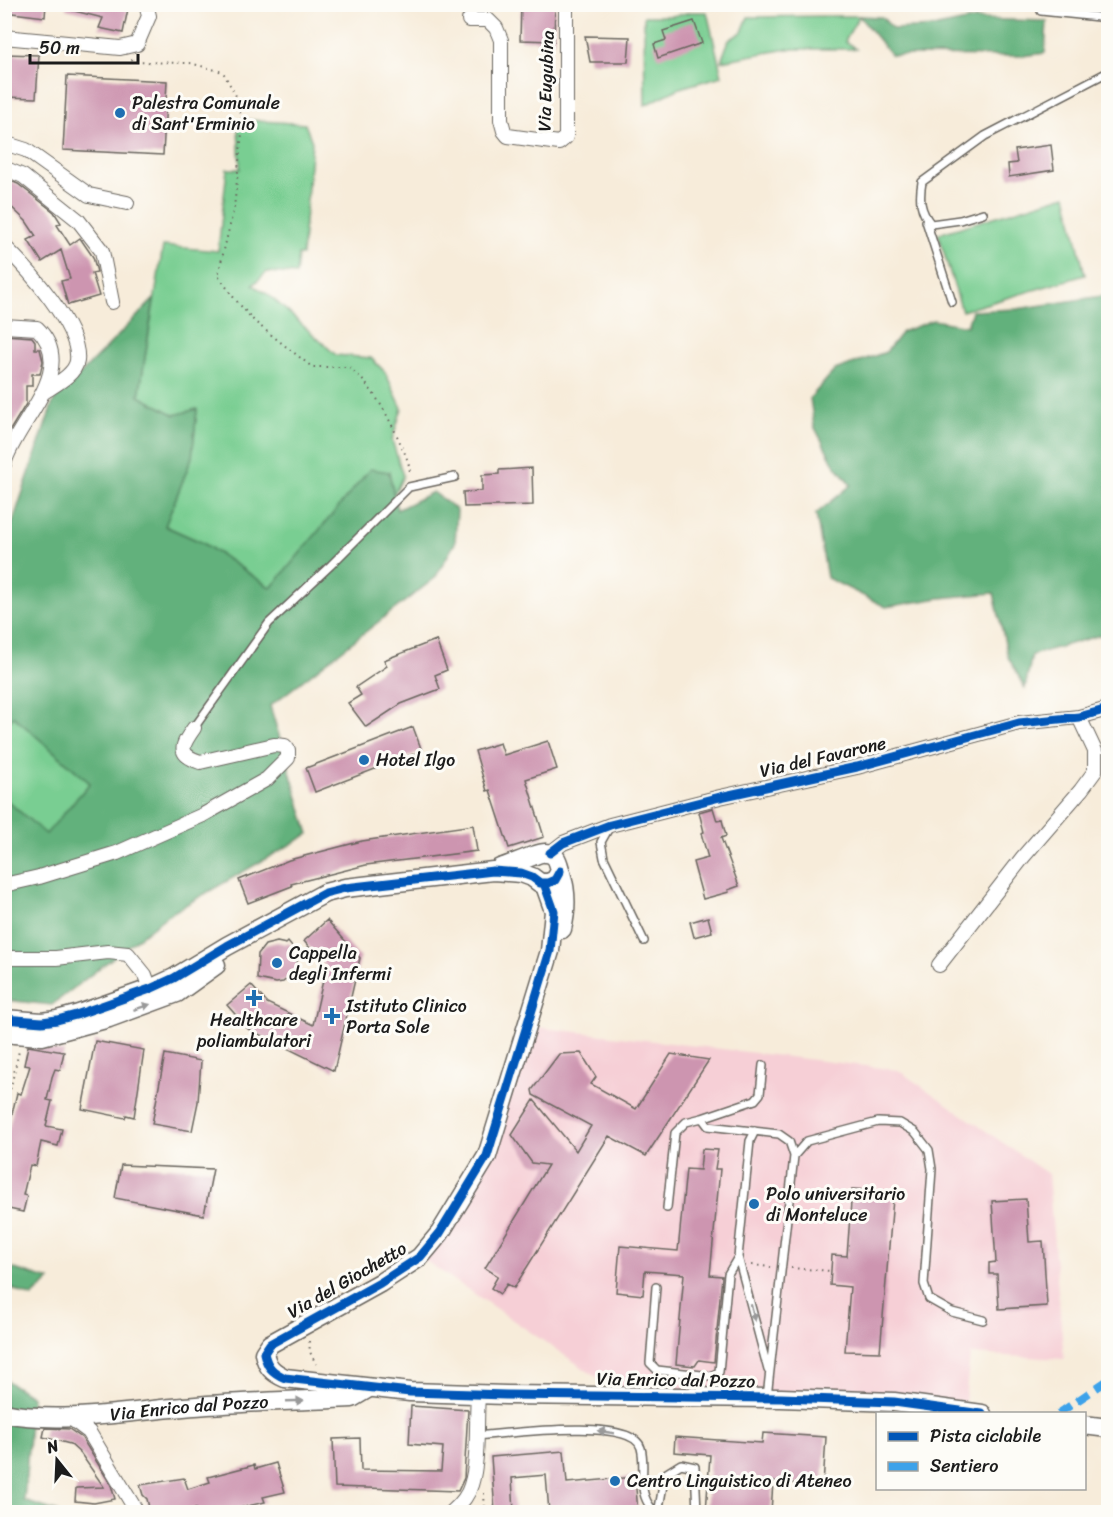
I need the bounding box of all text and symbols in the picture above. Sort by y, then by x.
scale bar [30,27,138,65]
street label: Via Eugubina [528,30,564,132]
text: 50 m [39,32,80,64]
place label: Palestra Comunale di Sant'Erminio [132,87,280,140]
marker: Palestra Comunale di Sant'Erminio [113,106,127,120]
street label: Via del Favarone [757,727,889,787]
place label: Hotel Ilgo [376,744,455,776]
marker: Hotel Ilgo [357,753,371,767]
place label: Cappella degli Infermi [289,937,392,990]
marker: Cappella degli Infermi [270,956,284,970]
marker: Healthcare poliambulatori [245,989,263,1007]
place label: Istituto Clinico Porta Sole [345,990,467,1043]
one-way arrow [133,1001,151,1011]
place label: Healthcare poliambulatori [196,1004,312,1057]
marker: Istituto Clinico Porta Sole [323,1007,341,1025]
place label: Polo universitario di Monteluce [766,1178,905,1231]
marker: Polo universitario di Monteluce [747,1197,761,1211]
street label: Via del Giochetto [281,1233,413,1327]
one-way arrow [749,1304,759,1322]
street label: Via Enrico dal Pozzo [596,1363,756,1397]
street label: Via Enrico dal Pozzo [109,1386,269,1430]
one-way arrow [286,1396,305,1405]
legend [876,1412,1086,1490]
text: Pista ciclabile [930,1420,1042,1452]
one-way arrow [597,1427,616,1436]
north arrow [27,1430,87,1490]
text: N [42,1430,63,1462]
text: Sentiero [930,1450,998,1482]
place label: Centro Linguistico di Ateneo [627,1465,852,1497]
marker: Centro Linguistico di Ateneo [608,1474,622,1488]

